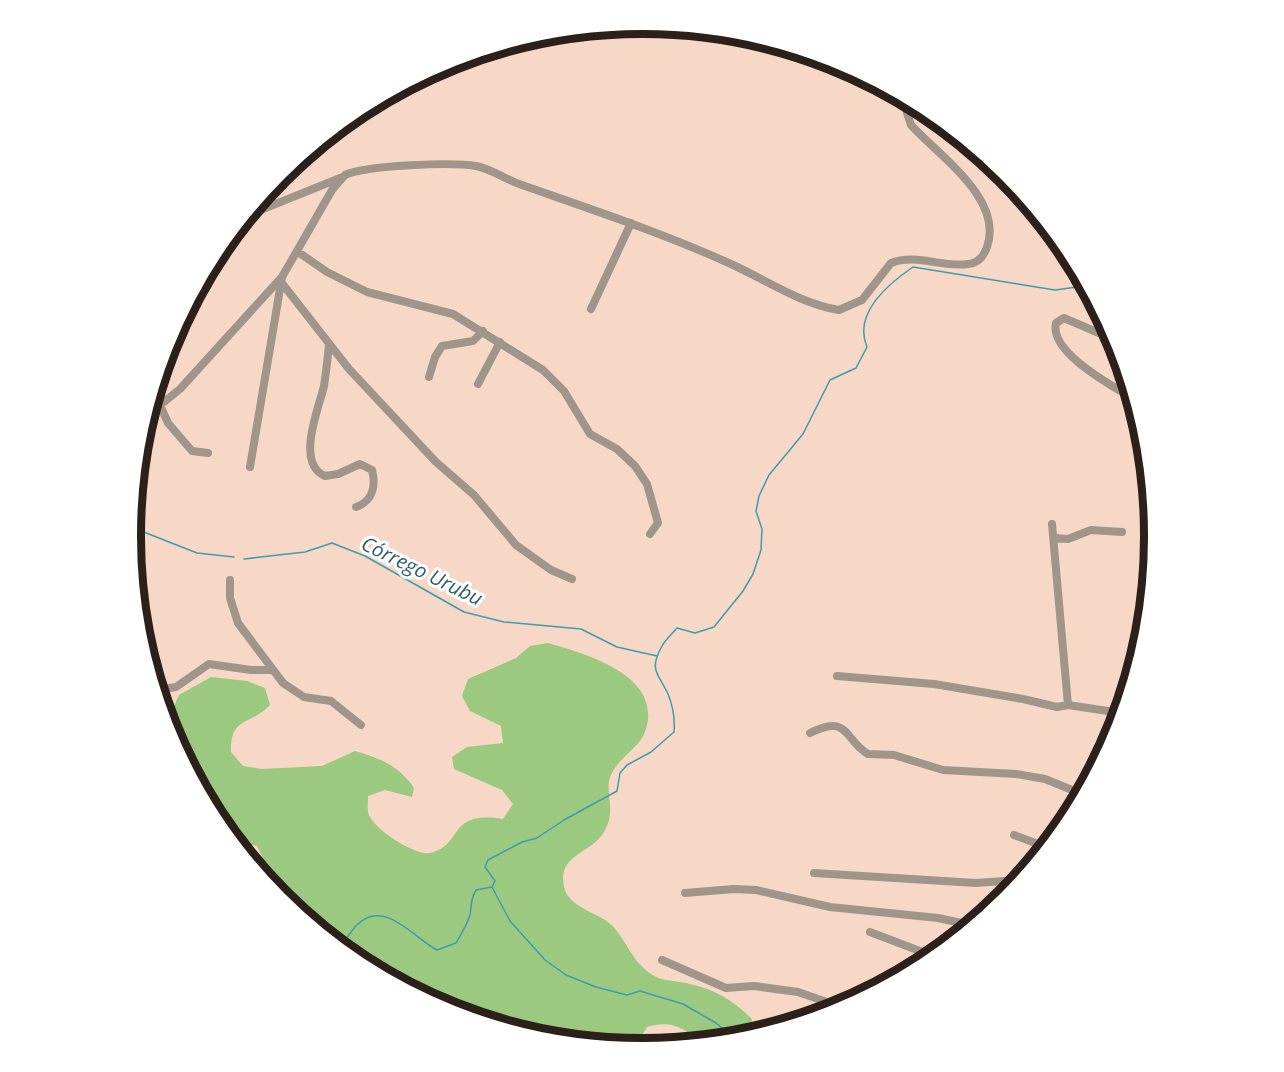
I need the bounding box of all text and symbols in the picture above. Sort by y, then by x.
water label: Córrego Urubu [357,530,487,612]

